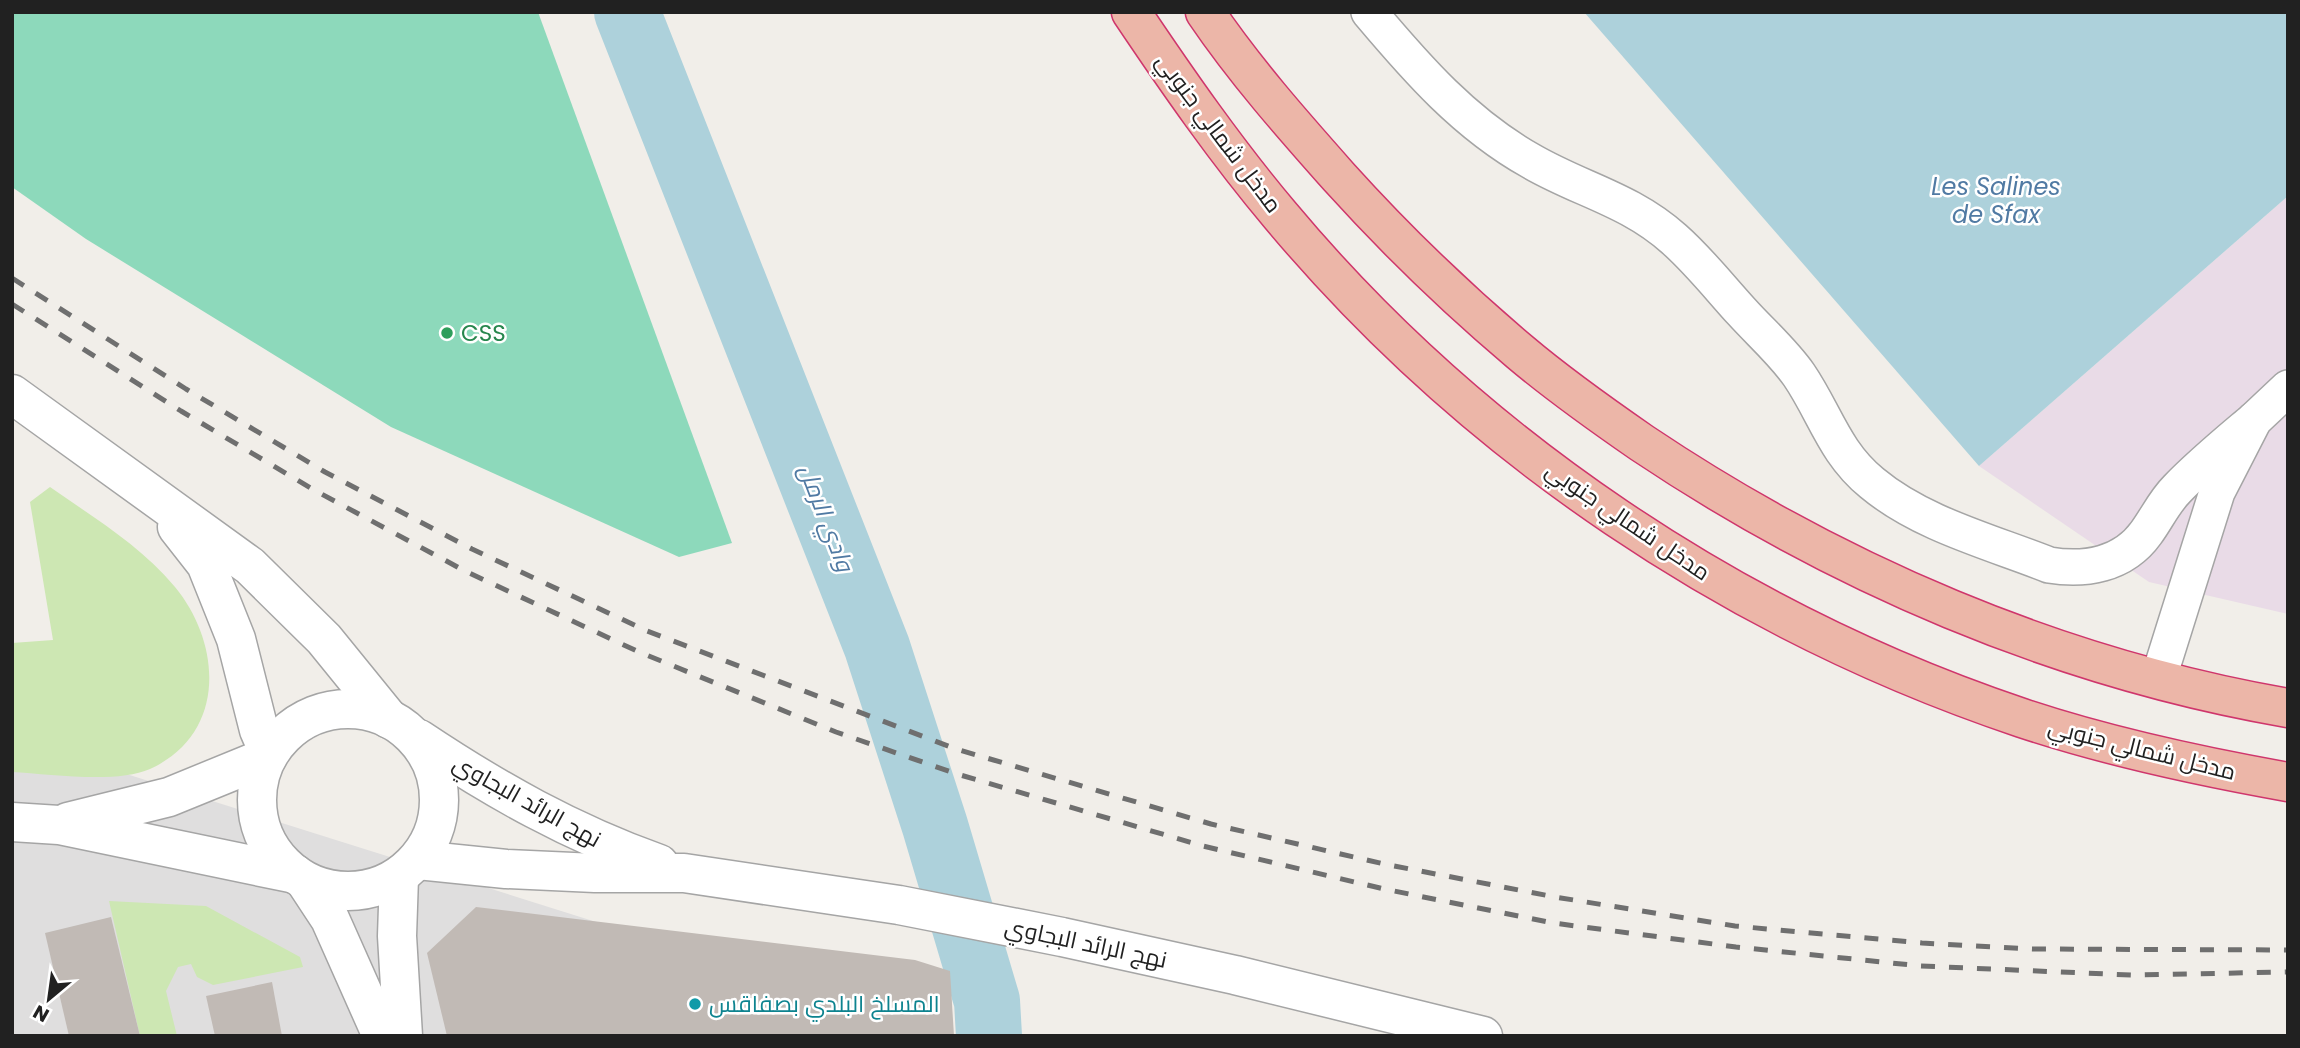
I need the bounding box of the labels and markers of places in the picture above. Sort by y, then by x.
place label: CSS [461,317,506,349]
marker: CSS [439,325,455,341]
place label: المسلخ البلدي بصفاقس [709,988,940,1022]
marker: المسلخ البلدي بصفاقس [687,996,703,1012]

